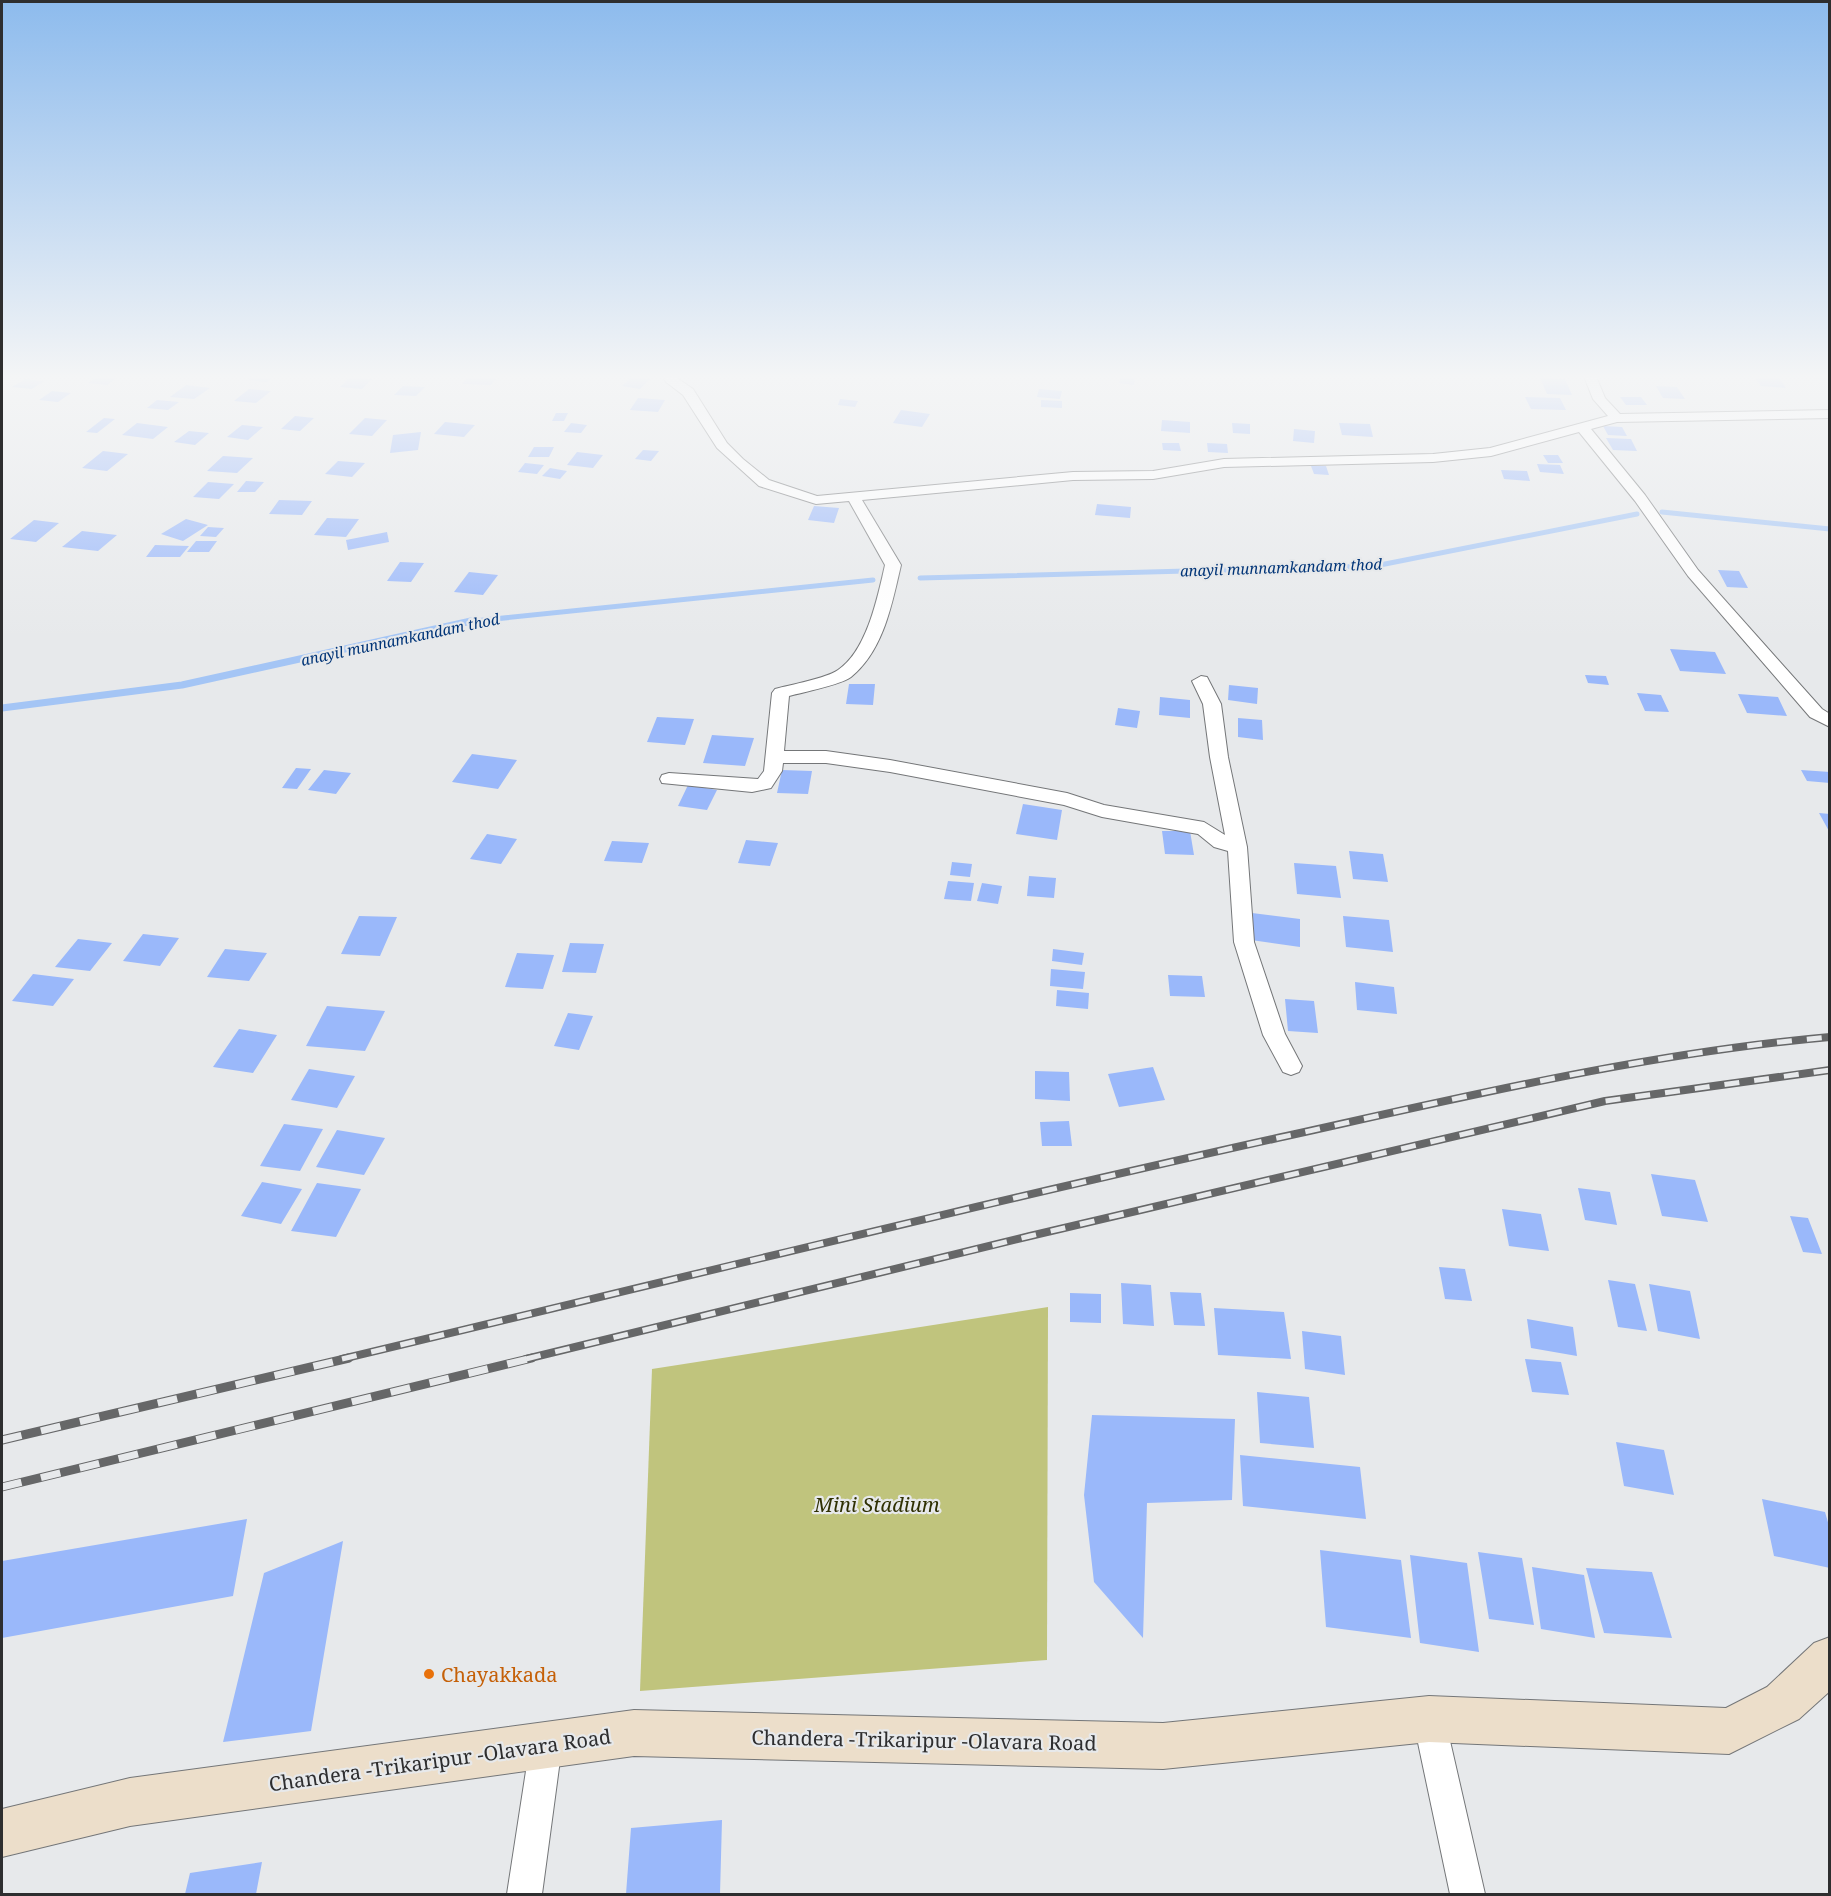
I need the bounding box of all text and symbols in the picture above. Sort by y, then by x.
water label: anayil munnamkandam thod [1180,553,1383,581]
water label: anayil munnamkandam thod [299,608,501,670]
park label: Mini Stadium [813,1491,940,1518]
place label: Chayakkada [441,1661,558,1688]
marker: Chayakkada [422,1667,436,1681]
street label: Chandera -Trikaripur -Olavara Road [267,1723,613,1797]
street label: Chandera -Trikaripur -Olavara Road [751,1723,1097,1757]

